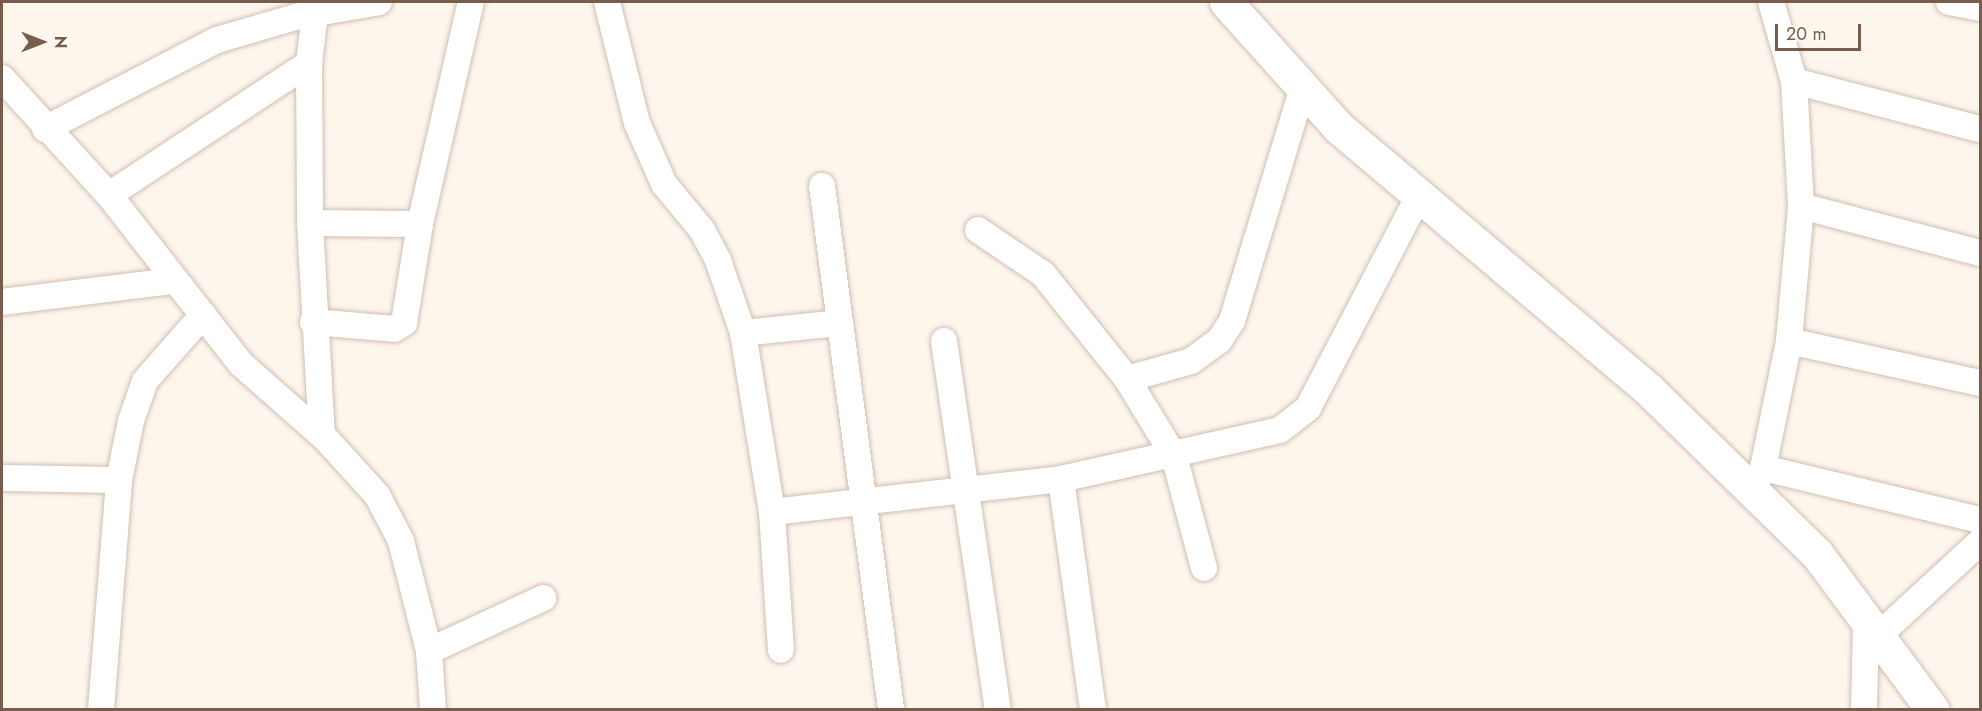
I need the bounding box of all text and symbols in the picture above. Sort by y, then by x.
north arrow [12,12,72,72]
scale bar [1778,12,1864,50]
text: 20 m [1786,21,1826,47]
text: N [49,36,72,48]

